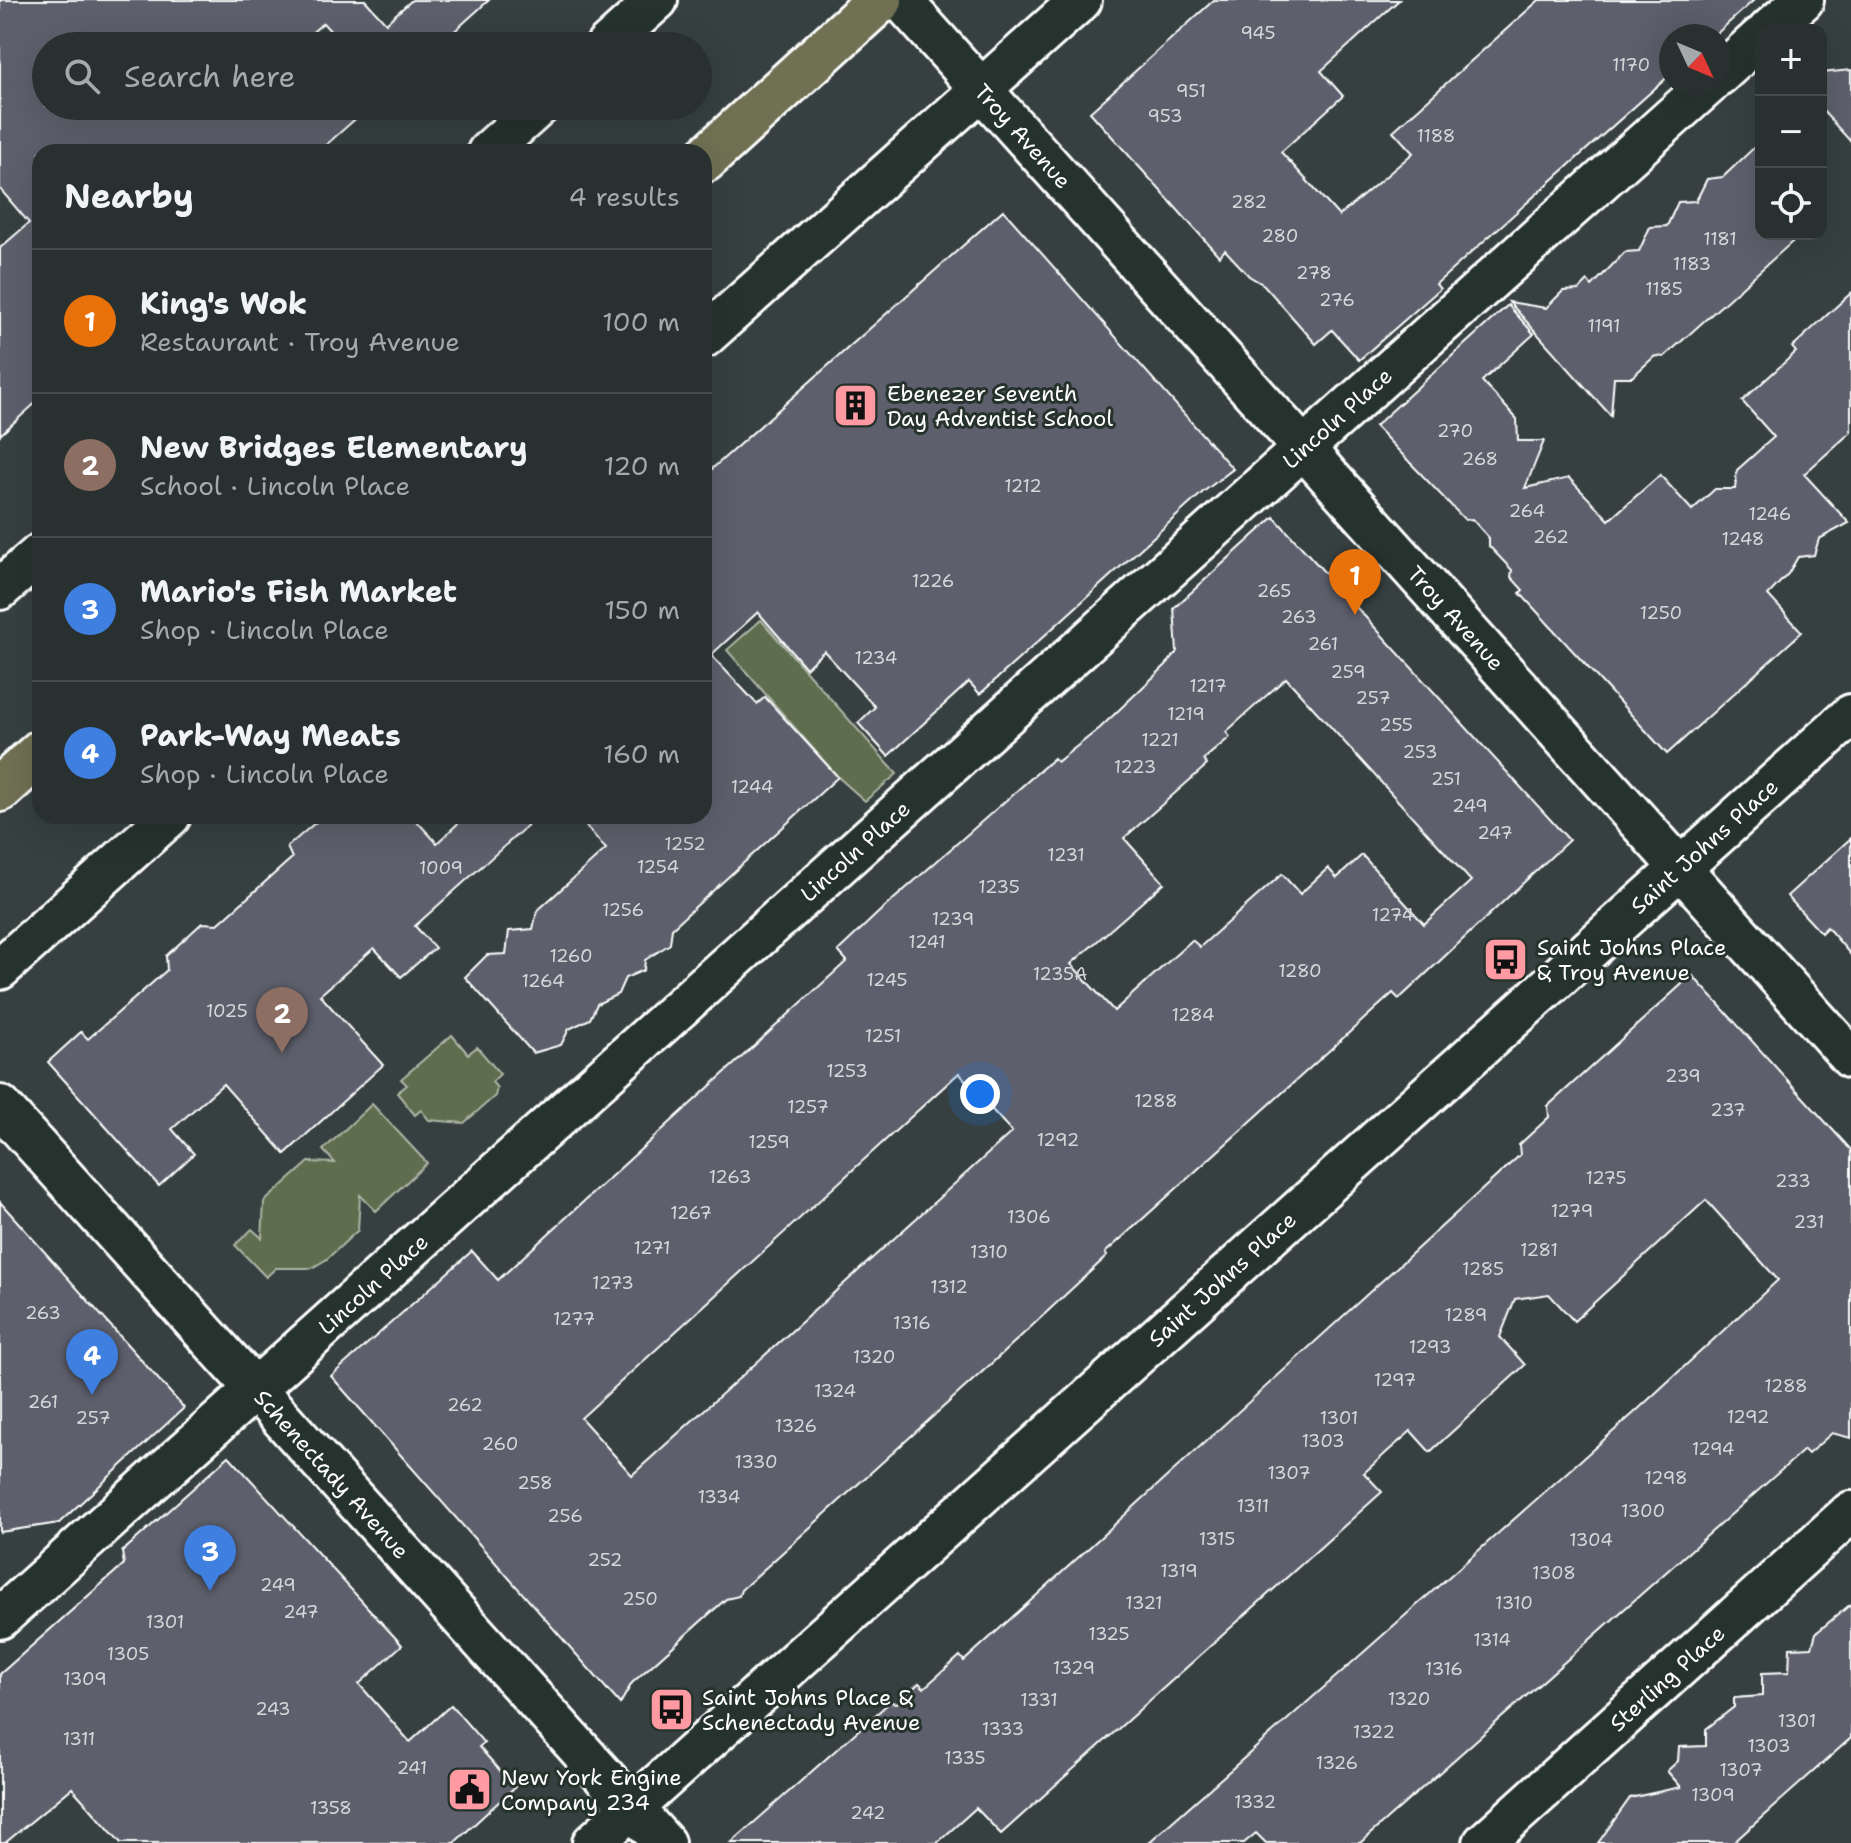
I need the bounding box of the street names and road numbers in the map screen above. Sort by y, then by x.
street label: Troy Avenue [968,78,1078,195]
street label: Lincoln Place [1276,361,1398,475]
street label: Troy Avenue [1401,560,1511,677]
street label: Saint Johns Place [1624,772,1784,921]
street label: Lincoln Place [794,794,916,908]
street label: Saint Johns Place [1142,1205,1302,1354]
street label: Lincoln Place [312,1227,434,1341]
street label: Schenectady Avenue [248,1383,415,1565]
street label: Sterling Place [1604,1619,1731,1738]

